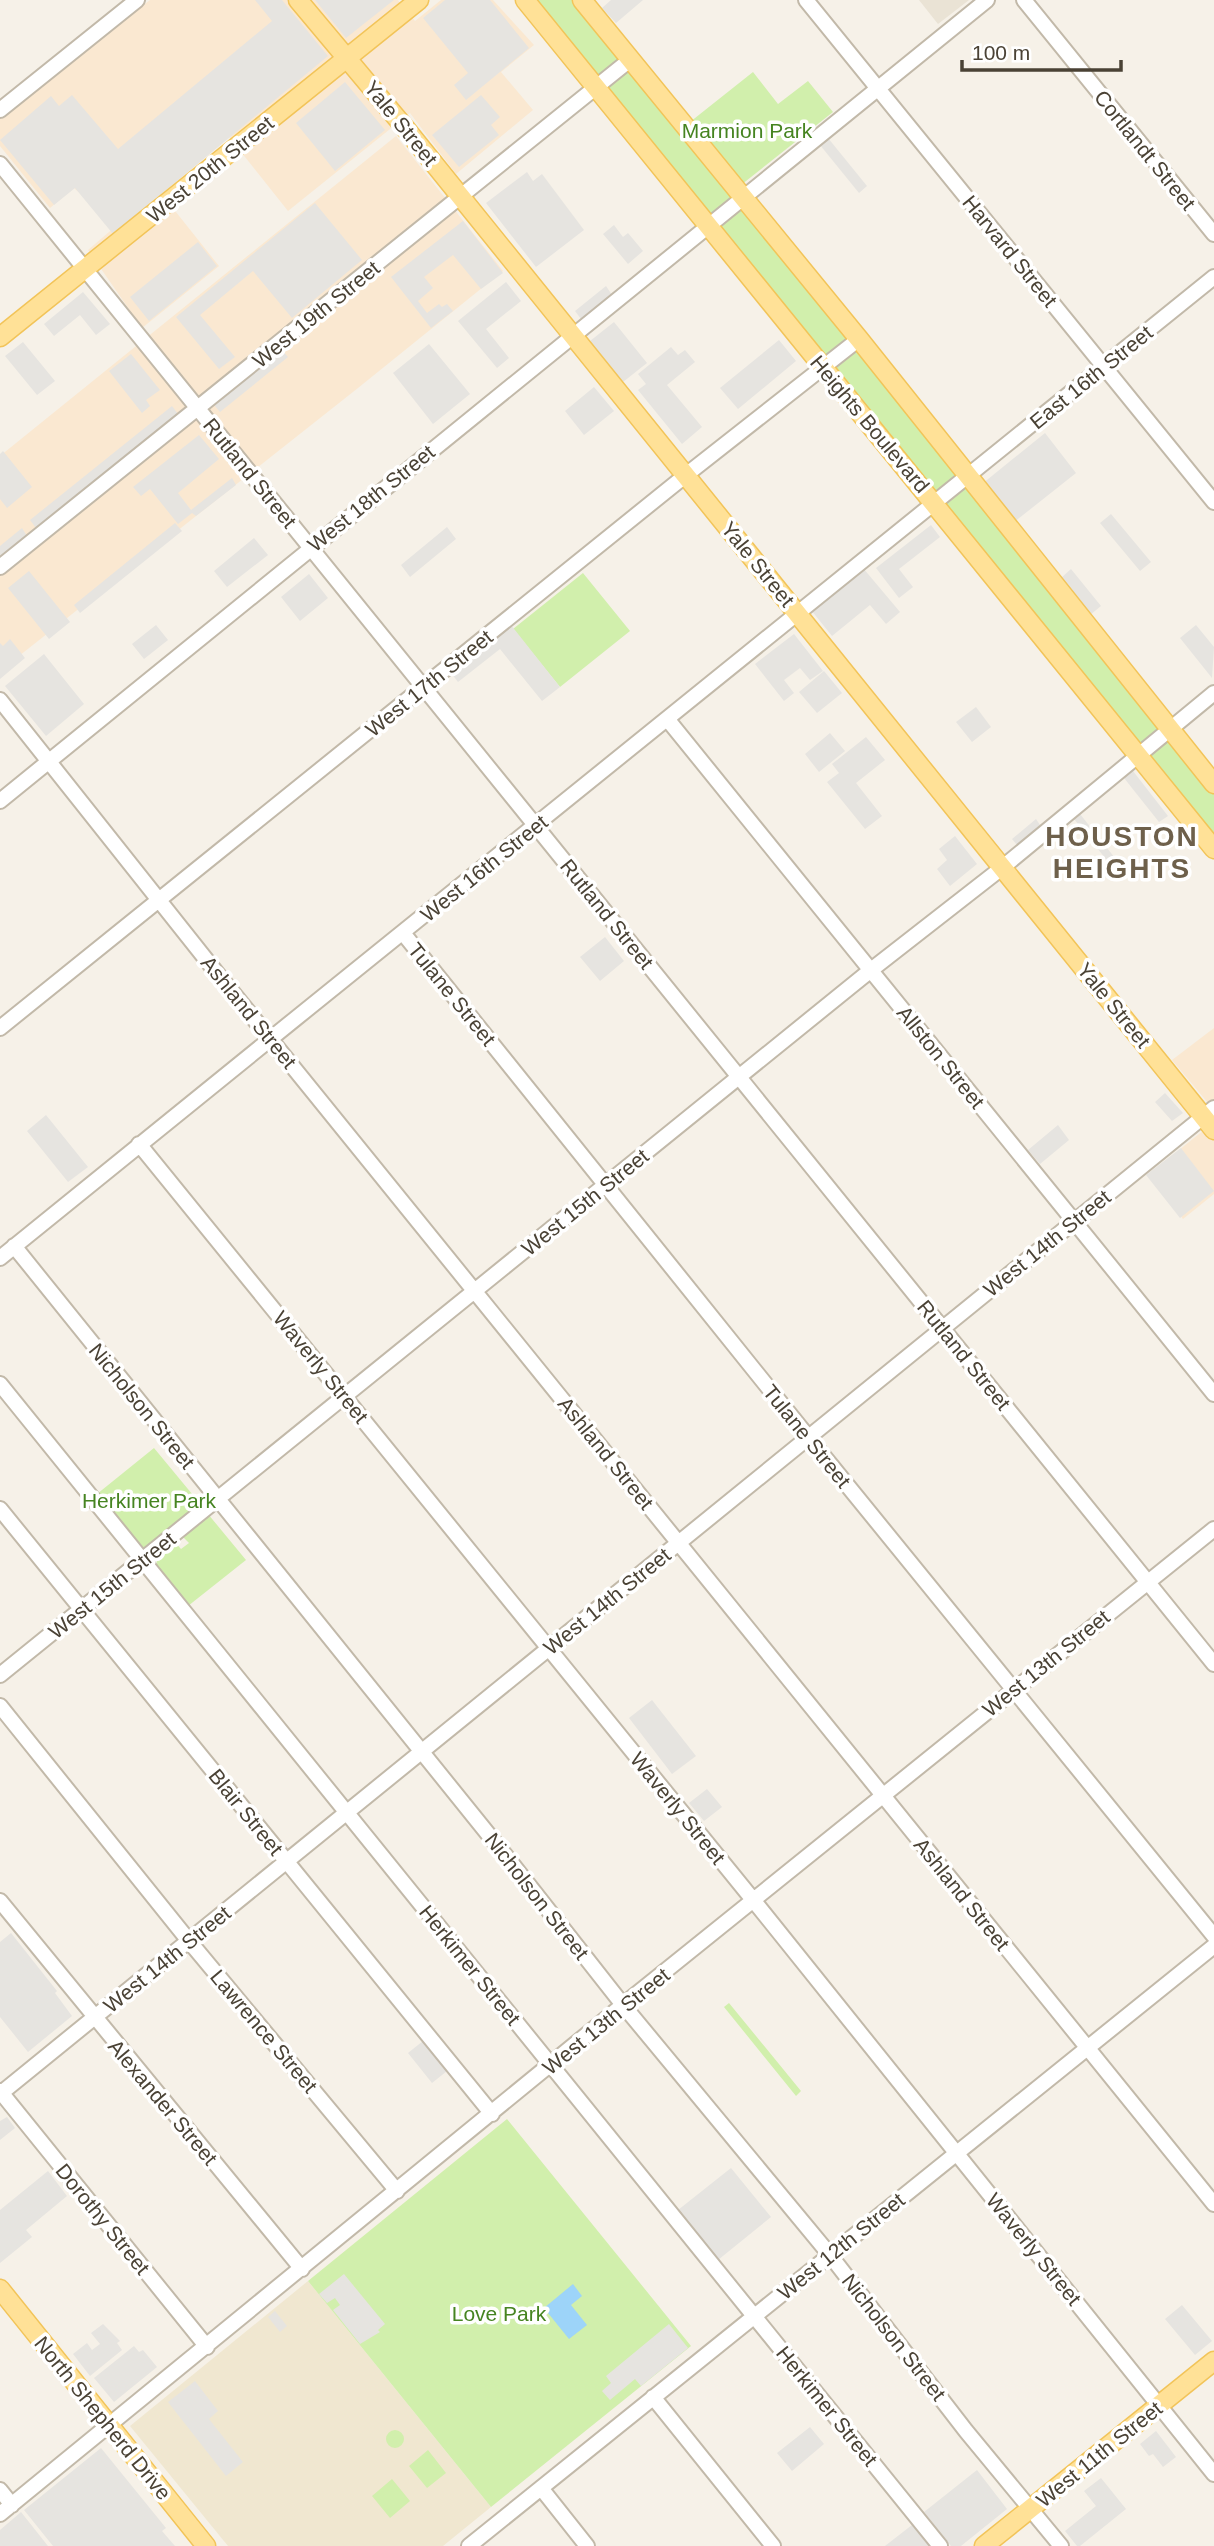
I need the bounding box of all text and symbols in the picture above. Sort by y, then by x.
scale bar [962,28,1121,72]
text: 100 m [972,41,1030,64]
street label: Yale Street [360,76,442,170]
street label: Cortlandt Street [1090,86,1200,215]
street label: West 20th Street [142,111,278,227]
park label: Marmion Park [682,119,813,142]
street label: Harvard Street [958,191,1062,311]
street label: West 19th Street [248,256,384,372]
street label: East 16th Street [1025,321,1157,433]
street label: Heights Boulevard [806,351,934,497]
street label: Rutland Street [199,414,301,533]
street label: West 18th Street [303,440,439,556]
street label: Yale Street [717,517,799,611]
street label: West 17th Street [361,625,497,741]
street label: West 16th Street [416,810,552,926]
district label: HOUSTON HEIGHTS [1045,821,1199,884]
street label: Rutland Street [556,855,658,974]
street label: Tulane Street [404,938,500,1050]
street label: Ashland Street [197,951,301,1073]
street label: Yale Street [1073,958,1155,1052]
street label: Allston Street [893,1001,989,1113]
street label: West 15th Street [517,1144,653,1260]
street label: West 14th Street [979,1185,1115,1301]
street label: Rutland Street [913,1296,1015,1415]
street label: Waverly Street [269,1307,373,1428]
street label: Nicholson Street [85,1339,200,1473]
street label: Tulane Street [759,1380,855,1492]
street label: Ashland Street [554,1392,658,1514]
park label: Herkimer Park [82,1489,217,1512]
street label: West 15th Street [44,1527,180,1643]
street label: West 14th Street [539,1543,675,1659]
street label: West 13th Street [978,1605,1114,1721]
street label: Waverly Street [626,1748,730,1869]
street label: Blair Street [204,1764,288,1860]
street label: Nicholson Street [481,1828,594,1964]
street label: Ashland Street [910,1833,1014,1955]
street label: West 14th Street [99,1901,235,2017]
street label: Herkimer Street [415,1901,525,2029]
street label: West 13th Street [538,1963,674,2079]
street label: Lawrence Street [206,1965,322,2097]
street label: Alexander Street [104,2035,222,2169]
street label: Dorothy Street [51,2159,155,2279]
street label: West 12th Street [773,2188,909,2304]
street label: Waverly Street [982,2189,1086,2310]
street label: Nicholson Street [838,2269,951,2405]
park label: Love Park [452,2302,547,2325]
street label: North Shepherd Drive [30,2332,176,2504]
street label: Herkimer Street [772,2342,882,2470]
street label: West 11th Street [1032,2396,1166,2512]

